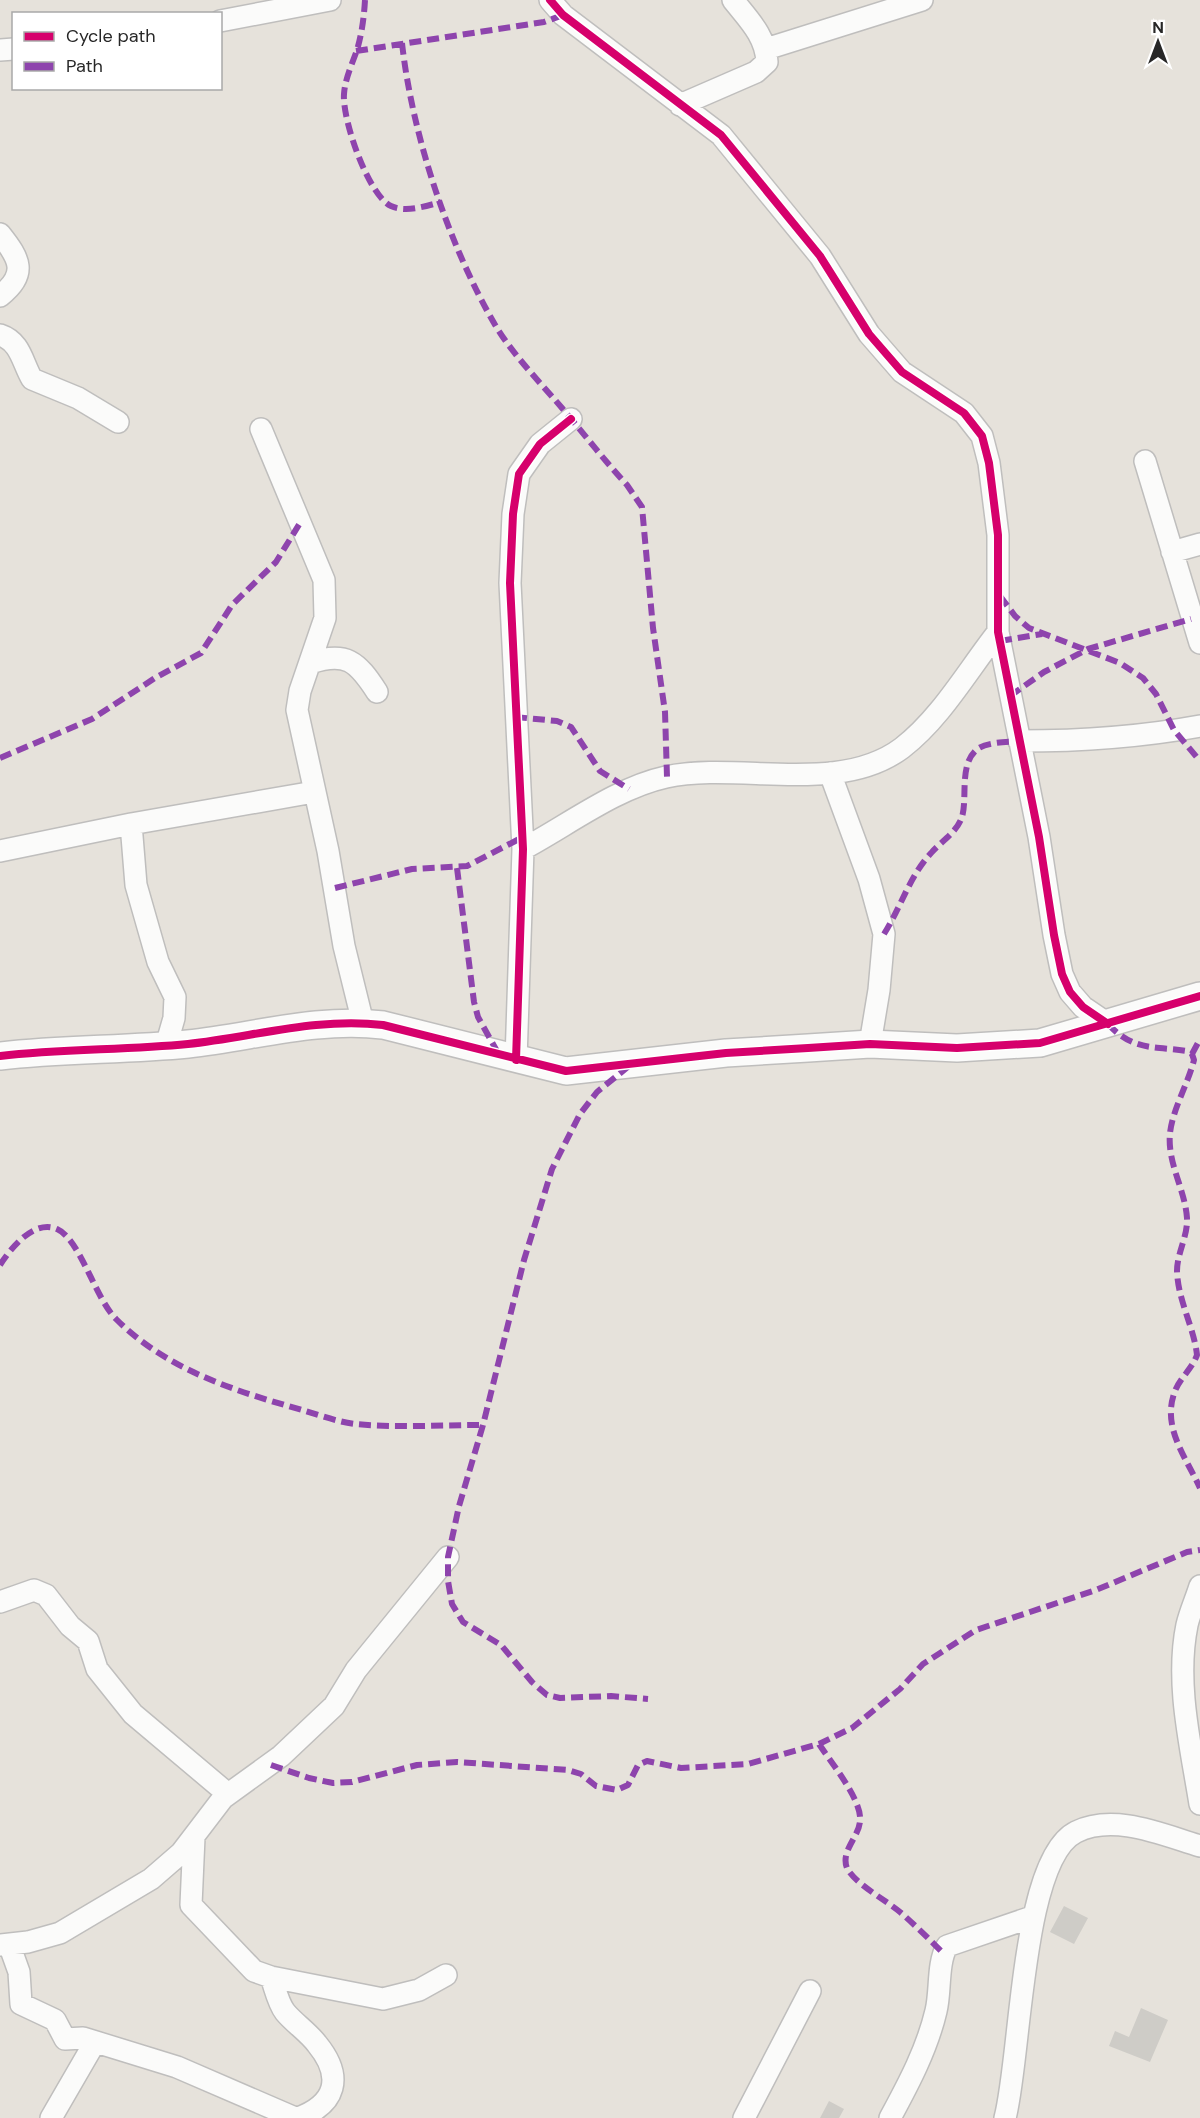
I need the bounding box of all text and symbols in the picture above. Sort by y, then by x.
legend [12,12,222,90]
north arrow [1128,12,1188,72]
text: N [1152,17,1164,38]
text: Cycle path [66,24,156,48]
text: Path [66,54,103,78]

